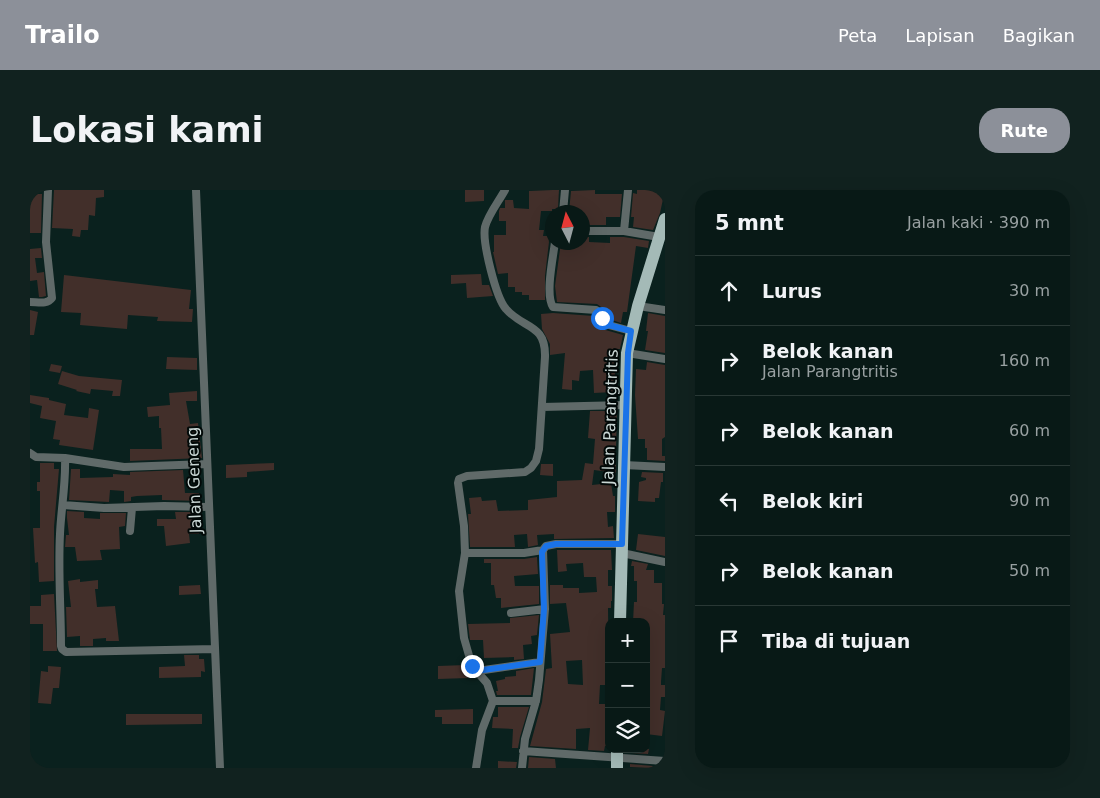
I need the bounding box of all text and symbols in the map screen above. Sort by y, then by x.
text: Trailo [25,21,100,49]
text: Peta [838,25,877,46]
text: Lapisan [905,25,975,46]
text: Bagikan [1003,25,1075,46]
button: Rute [979,108,1070,153]
text: Lokasi kami [30,110,264,150]
north arrow [545,205,590,250]
text: 5 mnt [715,211,784,235]
text: Jalan kaki · 390 m [907,213,1050,232]
icon: ahead [715,277,743,305]
text: Lurus [762,280,822,302]
text: 30 m [1009,281,1050,300]
route start [591,307,614,330]
text: Belok kanan [762,340,894,362]
icon: right [715,347,743,375]
street label: Jalan Parangtritis [598,349,622,486]
text: 160 m [999,351,1050,370]
text: Jalan Parangtritis [762,362,898,381]
icon: right [715,417,743,445]
text: Belok kanan [762,420,894,442]
text: 60 m [1009,421,1050,440]
street label: Jalan Geneng [183,426,205,535]
icon: left [715,487,743,515]
text: Belok kiri [762,490,863,512]
text: 90 m [1009,491,1050,510]
icon: right [715,557,743,585]
text: Belok kanan [762,560,894,582]
text: 50 m [1009,561,1050,580]
map controls [605,618,650,753]
button: + [605,618,650,663]
icon: arrive [715,627,743,655]
text: Tiba di tujuan [762,630,910,652]
route end [461,655,484,678]
button: − [605,663,650,708]
button: layers [605,708,650,753]

